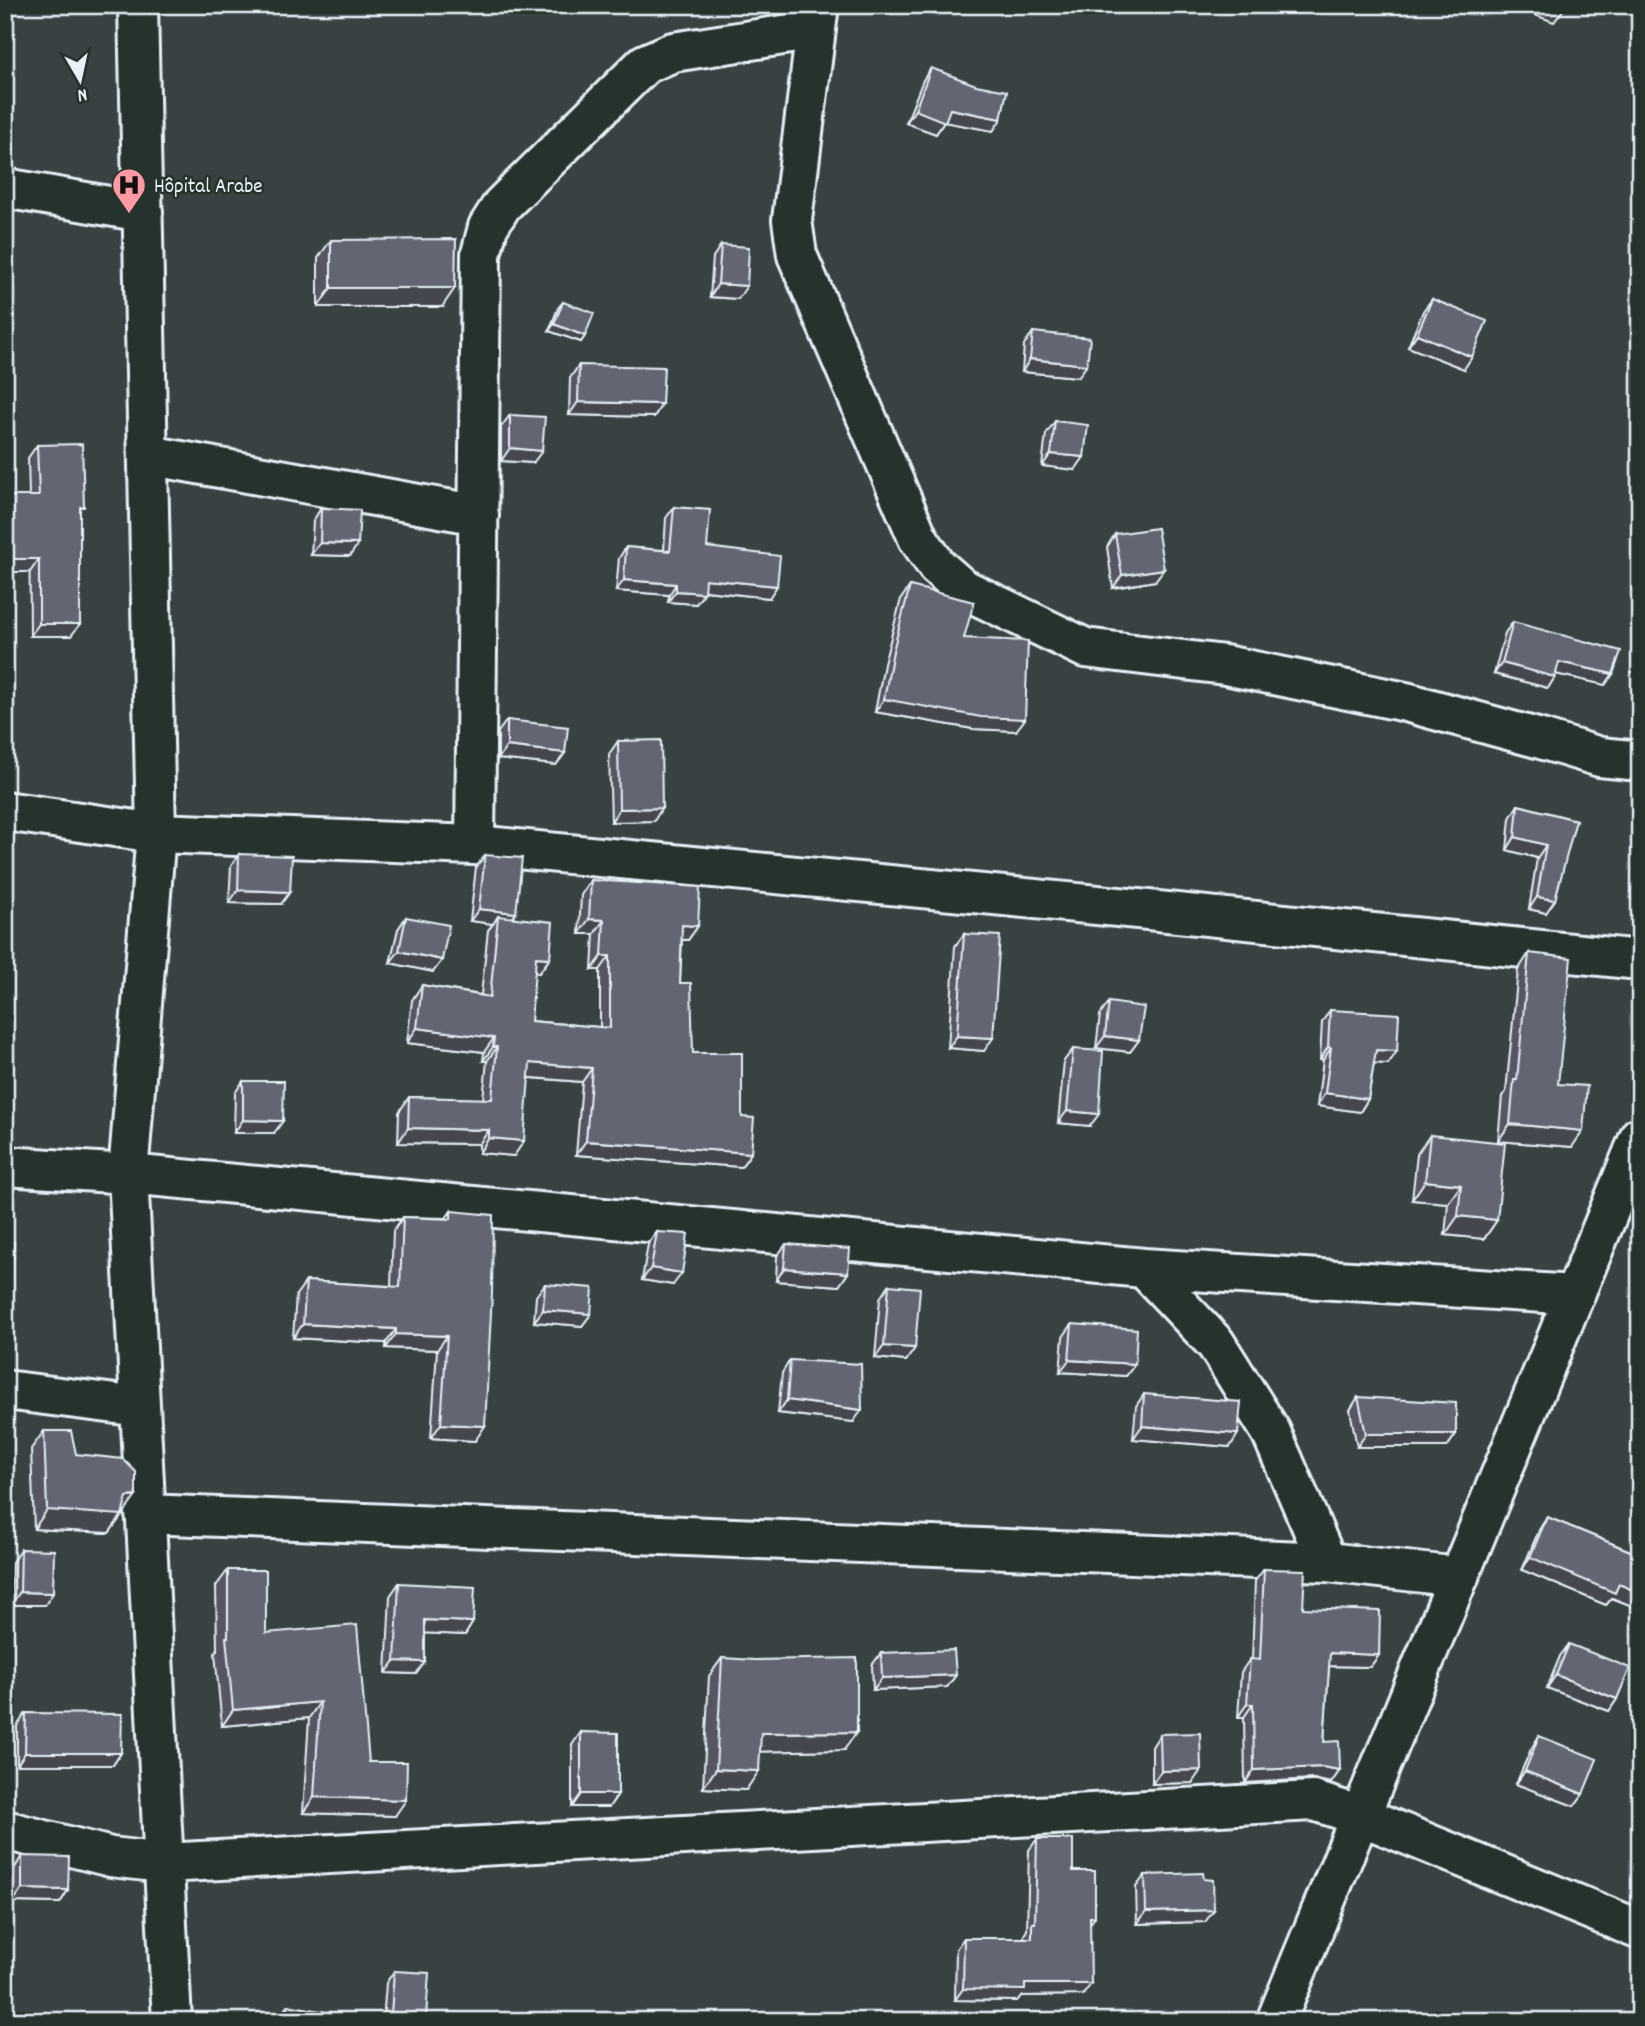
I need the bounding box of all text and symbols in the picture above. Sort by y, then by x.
north arrow [46,46,116,116]
text: N [75,79,89,107]
hospital icon: Hôpital Arabe [110,166,148,215]
place label: Hôpital Arabe [154,173,262,203]

